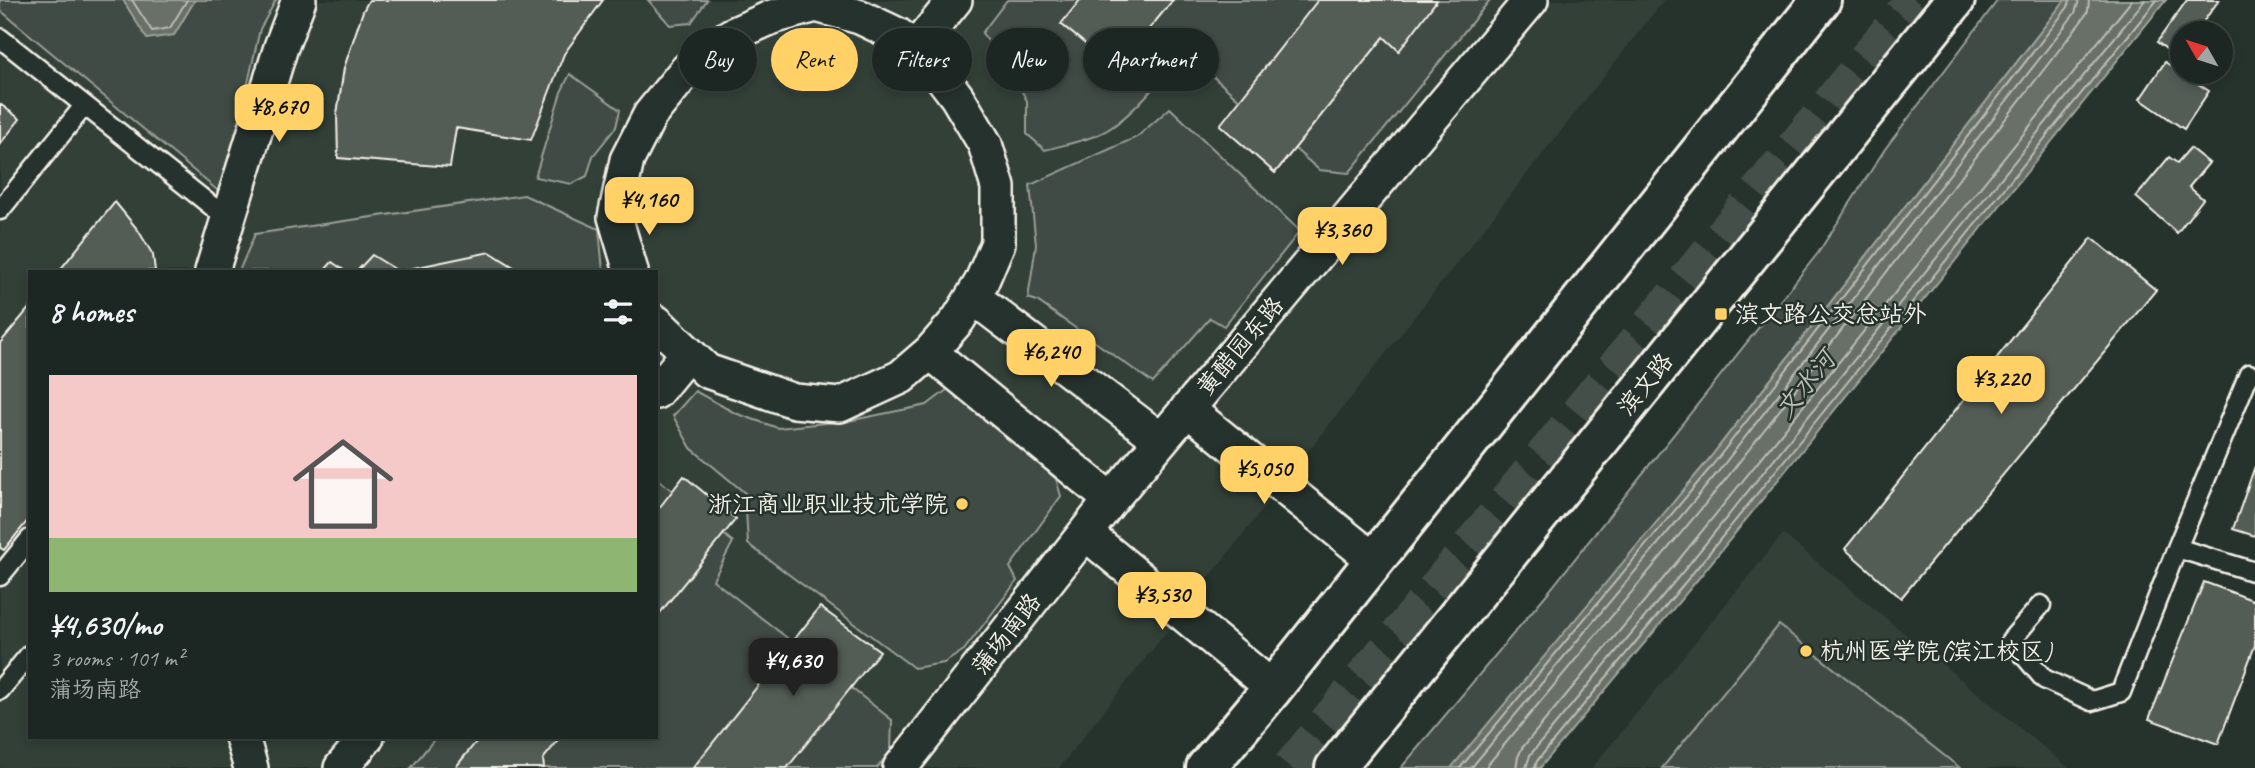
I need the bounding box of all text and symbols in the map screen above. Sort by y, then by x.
north arrow [2170,21,2233,84]
map controls [2170,21,2233,84]
chip: Buy [679,28,757,91]
chip: Rent [771,28,858,91]
chip: Filters [872,28,972,91]
chip: New [986,28,1069,91]
chip: Apartment [1083,28,1219,91]
pin: ¥8,670 [222,85,336,144]
text: ¥8,670 [251,92,307,121]
pin: ¥4,160 [592,177,706,237]
text: ¥4,160 [621,185,677,214]
pin: ¥3,360 [1285,208,1399,267]
text: ¥3,360 [1314,215,1370,244]
street label: 黄醋园东路 [1190,290,1290,402]
text: 8 homes [49,293,134,331]
icon: filters [599,293,637,331]
place label: 滨文路公交总站外 [1735,299,1927,329]
marker: 滨文路公交总站外 [1713,306,1729,322]
pin: ¥6,240 [994,330,1108,389]
text: ¥6,240 [1023,337,1079,366]
water label: 文水河 [1768,341,1845,425]
street label: 滨文路 [1611,347,1679,421]
pin: ¥3,220 [1944,356,2058,416]
text: ¥3,220 [1973,364,2029,393]
icon: home [280,421,406,547]
pin: ¥5,050 [1207,447,1321,506]
text: ¥5,050 [1236,454,1292,483]
place label: 浙江商业职业技术学院 [708,489,948,519]
marker: 浙江商业职业技术学院 [954,496,970,512]
pin: ¥3,530 [1105,572,1219,632]
text: ¥3,530 [1134,580,1190,609]
street label: 蒲场南路 [965,587,1047,681]
text: ¥4,630/mo [49,606,162,644]
place label: 杭州医学院(滨江校区) [1820,636,2053,666]
pin: ¥4,630 [736,638,850,698]
marker: 杭州医学院(滨江校区) [1798,643,1814,659]
text: 3 rooms · 101 m² [49,644,184,673]
text: ¥4,630 [765,646,821,675]
text: 蒲场南路 [49,675,141,704]

